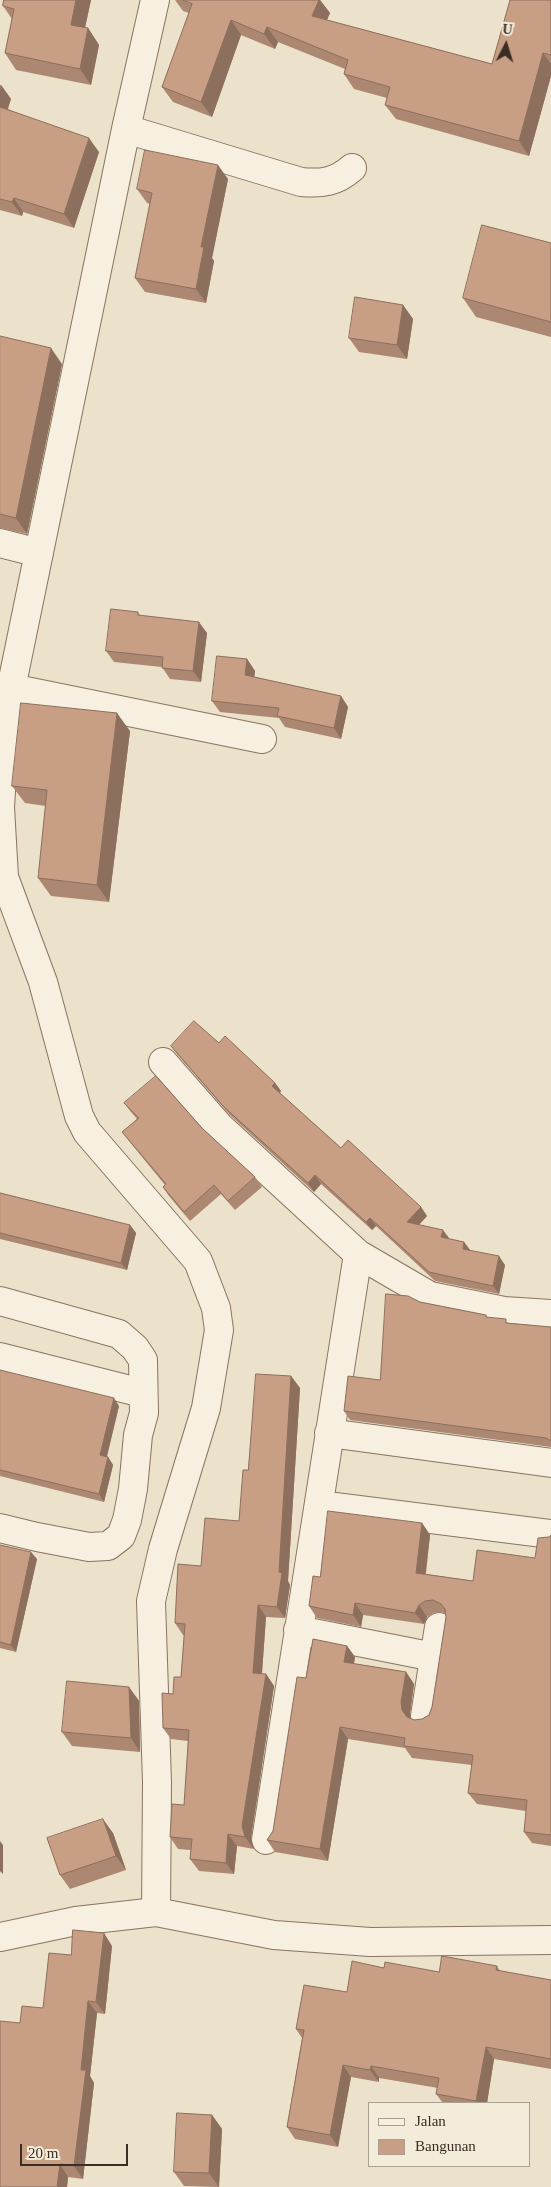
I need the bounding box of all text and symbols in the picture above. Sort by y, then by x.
north arrow [481,20,531,70]
text: U [502,22,513,37]
legend [368,2102,531,2167]
text: Jalan [415,2113,446,2129]
scale bar [22,2134,130,2166]
text: Bangunan [415,2138,476,2154]
text: 20 m [28,2145,58,2161]

